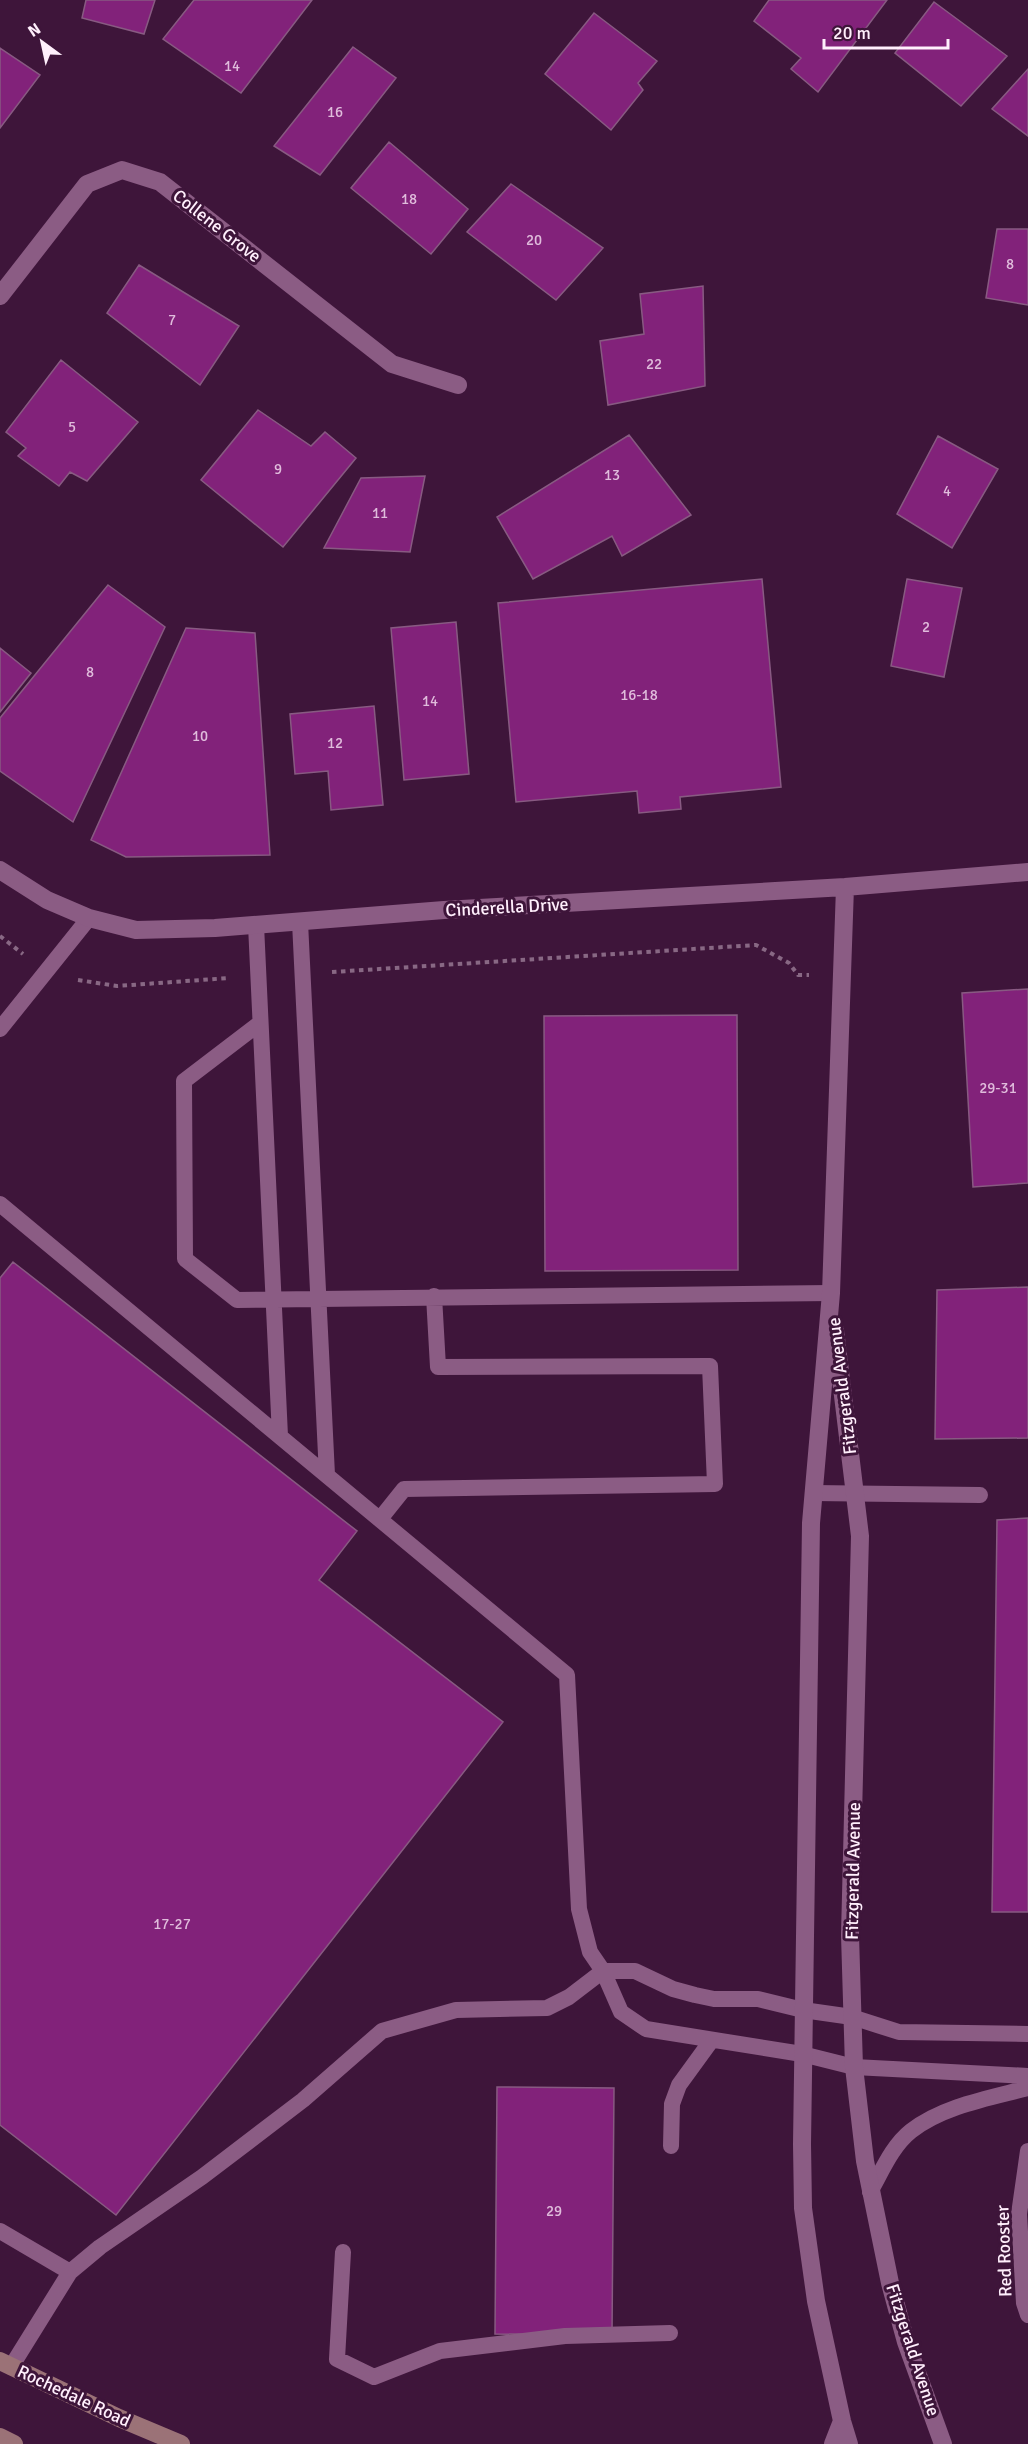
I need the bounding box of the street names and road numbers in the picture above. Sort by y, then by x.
street label: Collene Grove [168,185,266,267]
street label: Cinderella Drive [445,893,569,921]
street label: Fitzgerald Avenue [823,1316,861,1456]
street label: Fitzgerald Avenue [841,1802,865,1940]
street label: Red Rooster [991,2204,1017,2297]
street label: Fitzgerald Avenue [881,2281,945,2419]
street label: Rochedale Road [14,2360,134,2432]

